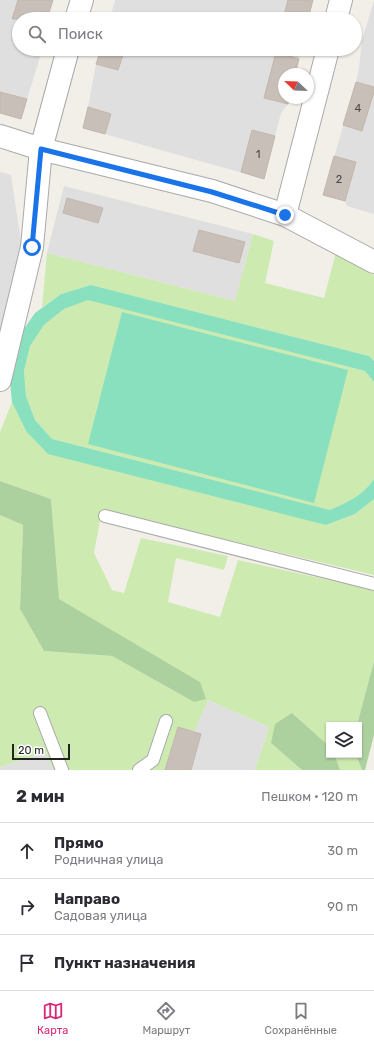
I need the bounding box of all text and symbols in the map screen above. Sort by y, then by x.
search box [12,12,362,56]
icon: search [26,23,48,45]
text: Поиск [58,25,103,43]
north arrow [278,68,314,104]
house number: 4 [355,102,362,115]
house number: 1 [256,148,260,161]
house number: 2 [336,173,342,186]
route end [276,206,294,224]
route start [23,238,41,256]
map controls [326,722,362,758]
button: layers [326,722,362,758]
scale bar [12,742,70,761]
text: 20 m [18,744,44,757]
text: 2 мин [16,786,65,806]
text: Пешком · 120 m [261,789,358,804]
text: Прямо [54,834,104,852]
icon: ahead [16,840,38,862]
text: 30 m [327,843,358,858]
text: Родничная улица [54,852,163,867]
text: Направо [54,890,120,908]
icon: right [16,896,38,918]
text: 90 m [327,899,358,914]
text: Садовая улица [54,908,147,923]
icon: arrive [16,952,38,974]
text: Пункт назначения [54,954,196,972]
tab: Карта [37,1000,68,1037]
tab: Маршрут [142,1000,191,1037]
tab: Сохранённые [265,1000,337,1037]

